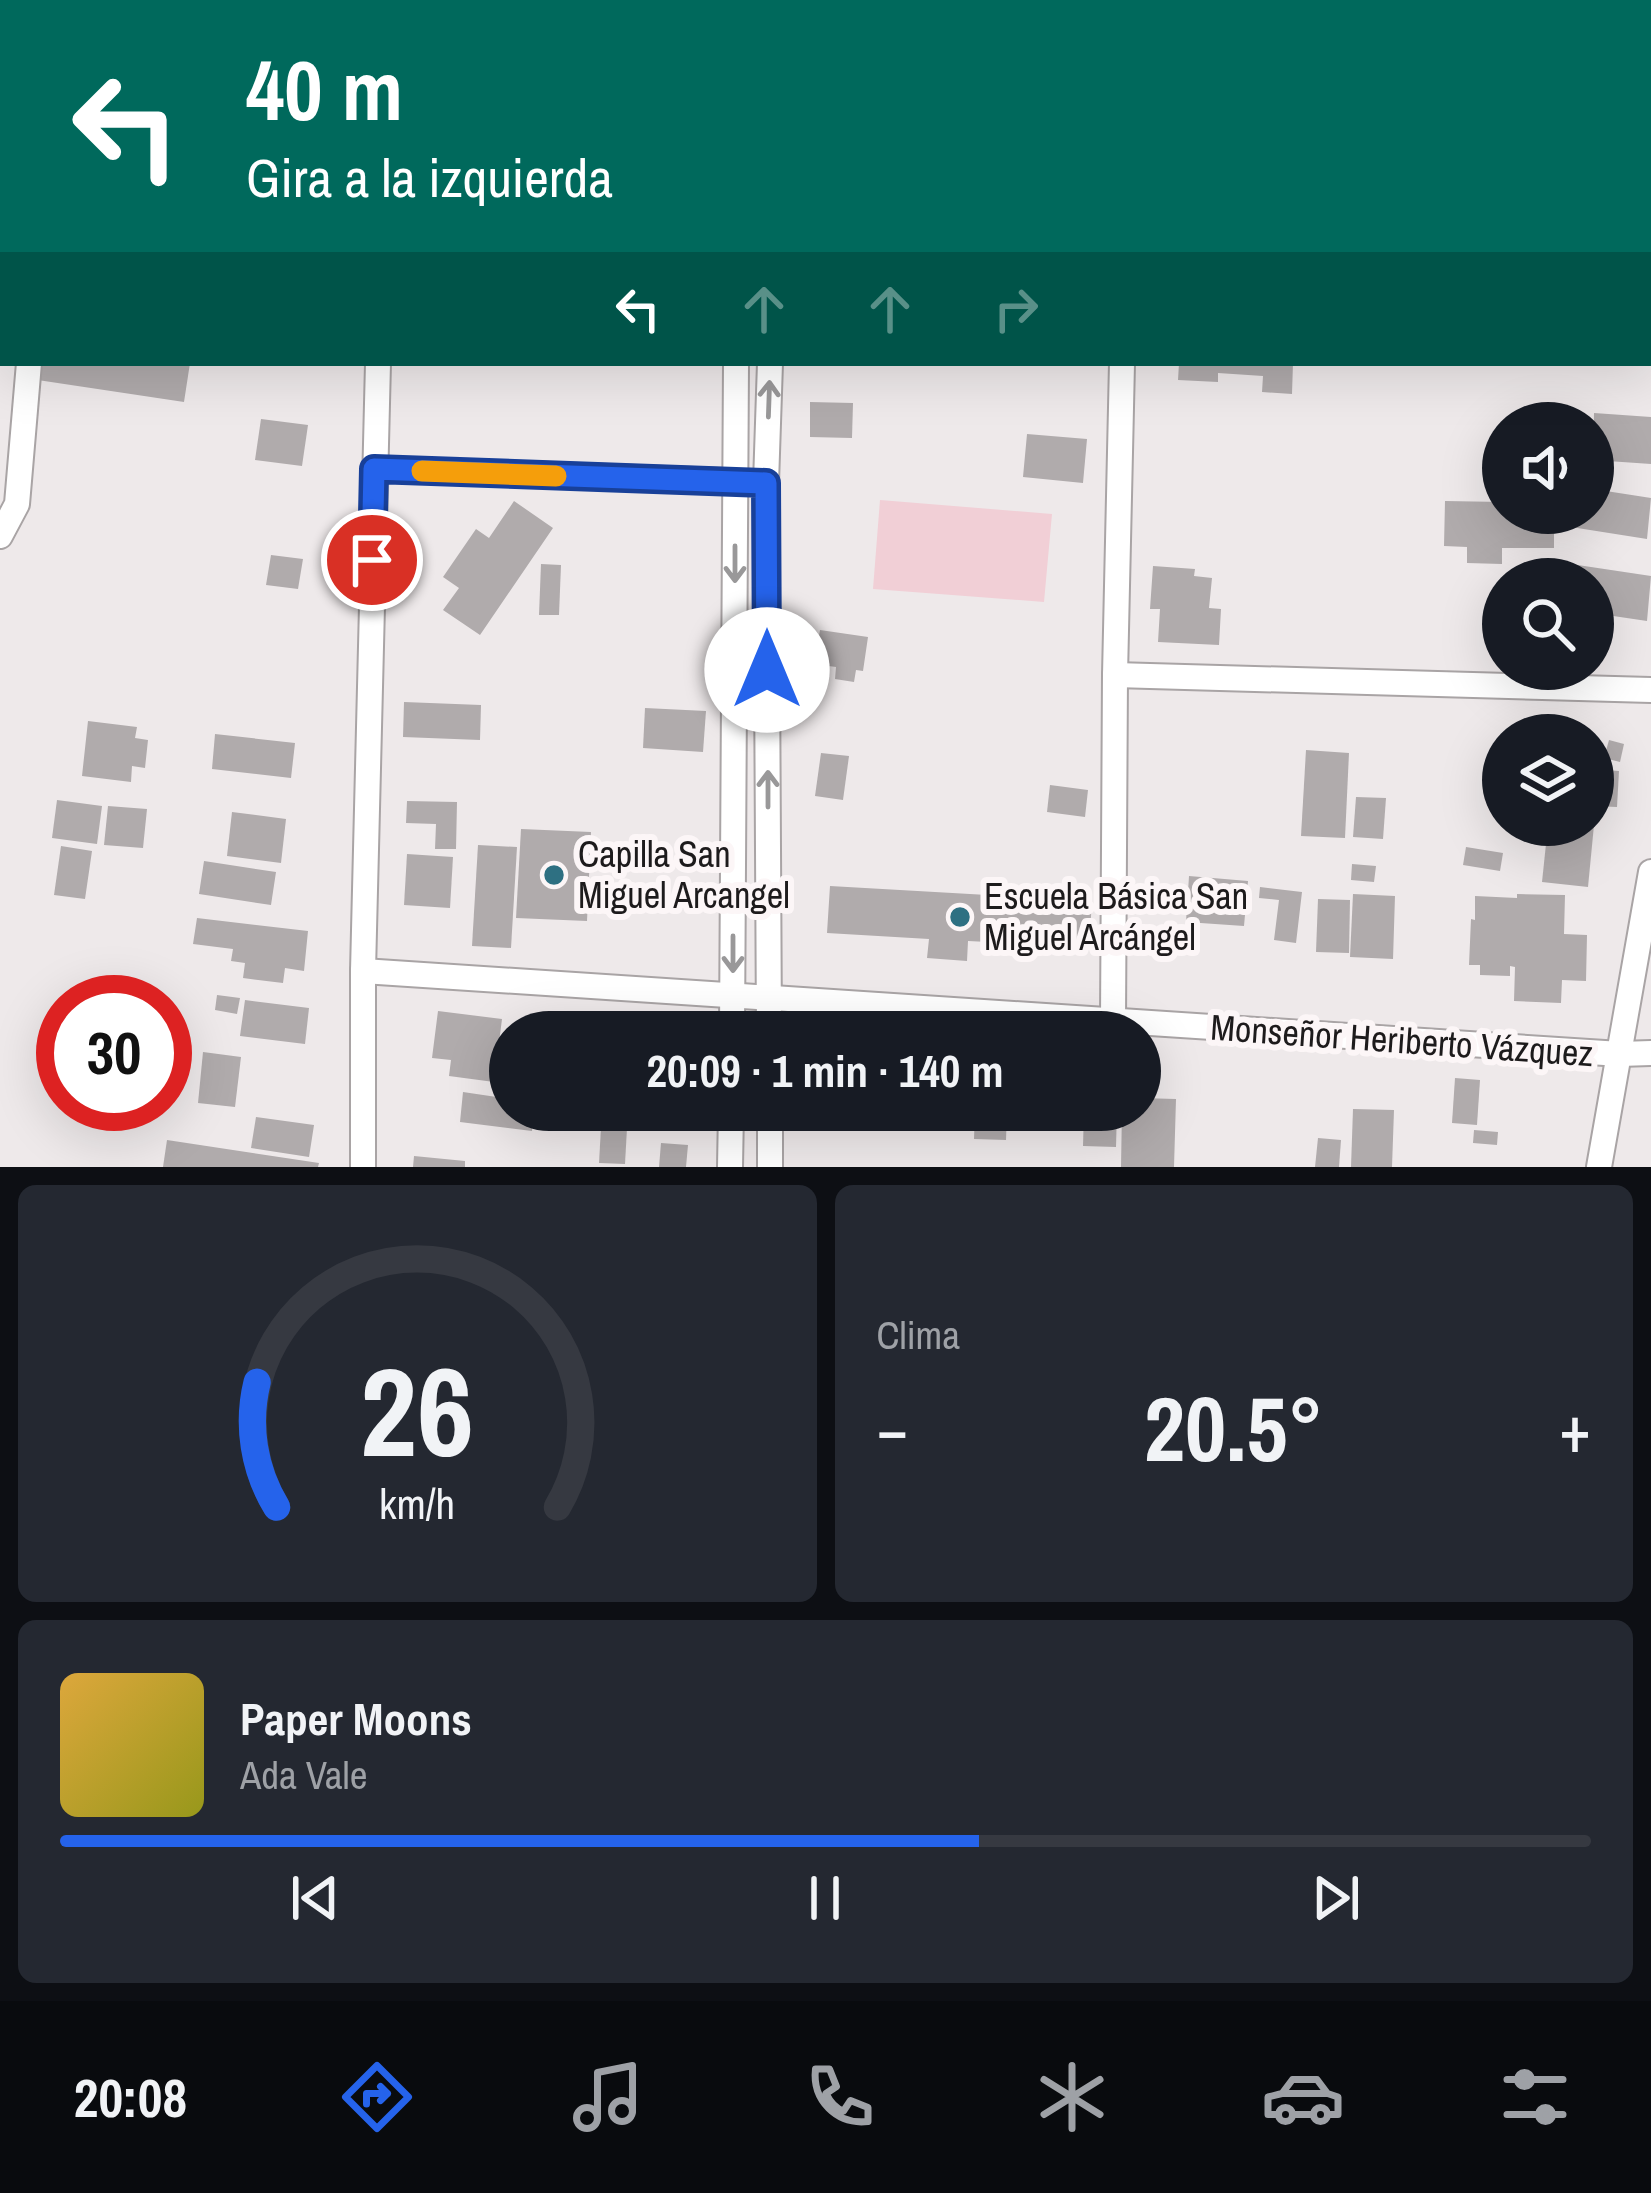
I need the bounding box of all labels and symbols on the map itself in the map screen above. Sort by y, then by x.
one-way arrow [758,380,781,419]
pin [321,509,423,611]
one-way arrow [724,544,746,583]
position arrow [704,607,830,733]
one-way arrow [757,770,779,809]
place label: Capilla San Miguel Arcangel [578,830,790,919]
marker: Capilla San Miguel Arcangel [541,862,567,888]
place label: Escuela Básica San Miguel Arcángel [984,872,1248,961]
marker: Escuela Básica San Miguel Arcángel [947,904,973,930]
one-way arrow [722,934,744,973]
speed limit sign: 30 [36,975,192,1131]
street label: Monseñor Heriberto Vázquez [1209,1003,1595,1077]

